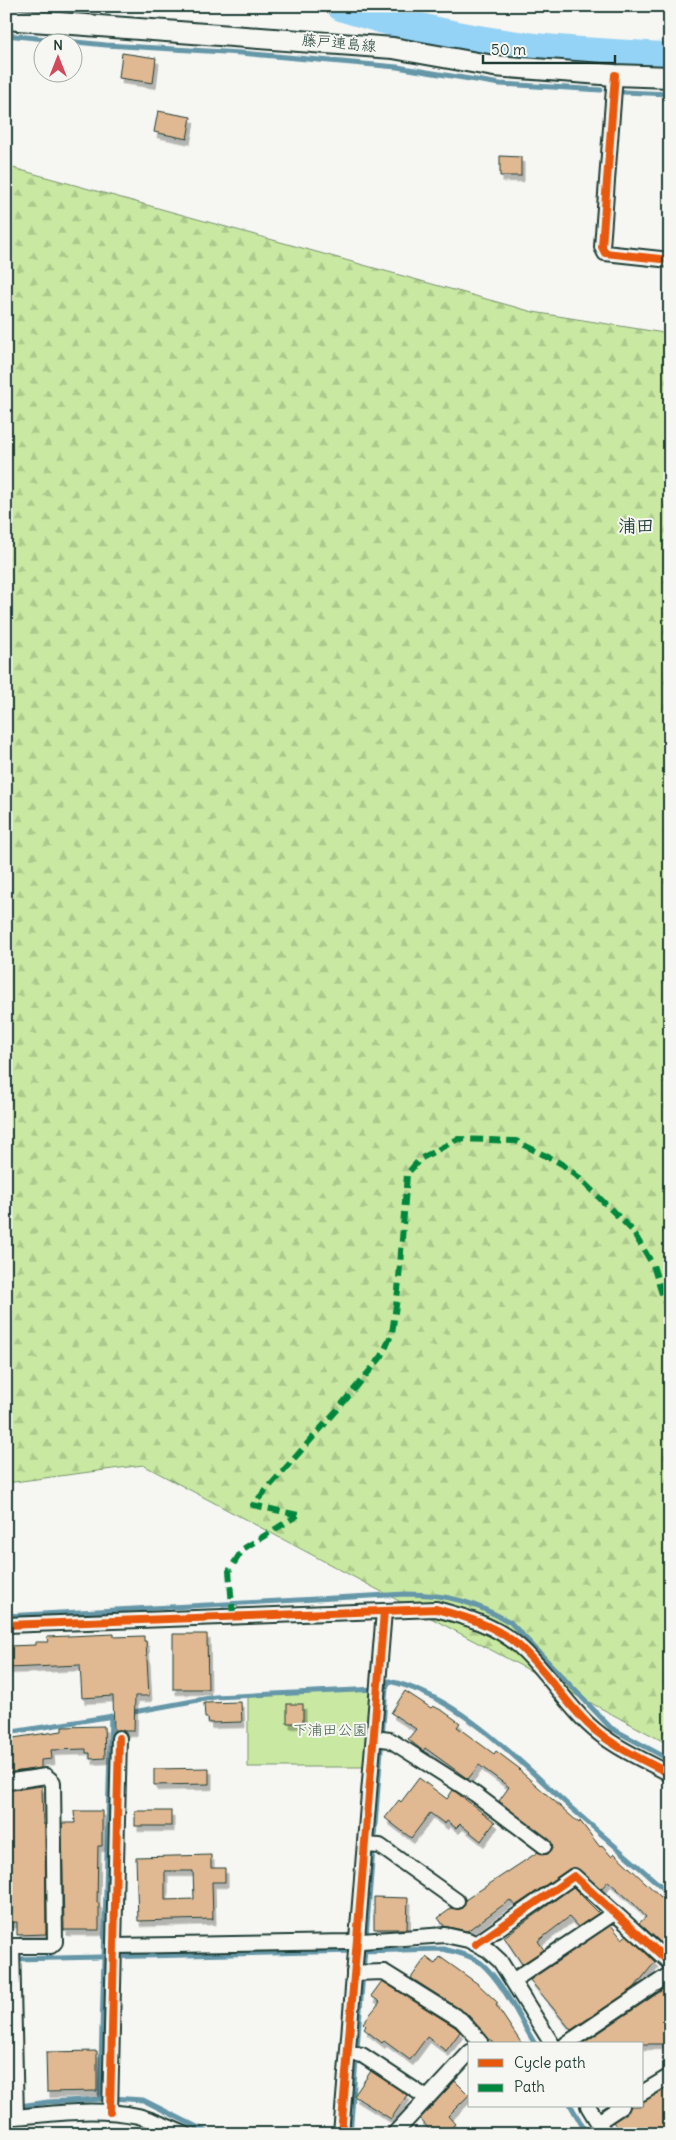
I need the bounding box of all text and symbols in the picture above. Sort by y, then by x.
street label: 藤戸連島線 [301,30,377,55]
north arrow [32,32,82,82]
scale bar [483,32,616,64]
text: N [53,36,63,54]
text: 50 m [491,40,526,59]
district label: 浦田 [618,514,654,537]
park label: 下浦田公園 [292,1720,368,1739]
legend [468,2042,644,2108]
text: Cycle path [514,2053,586,2072]
text: Path [514,2077,545,2096]

